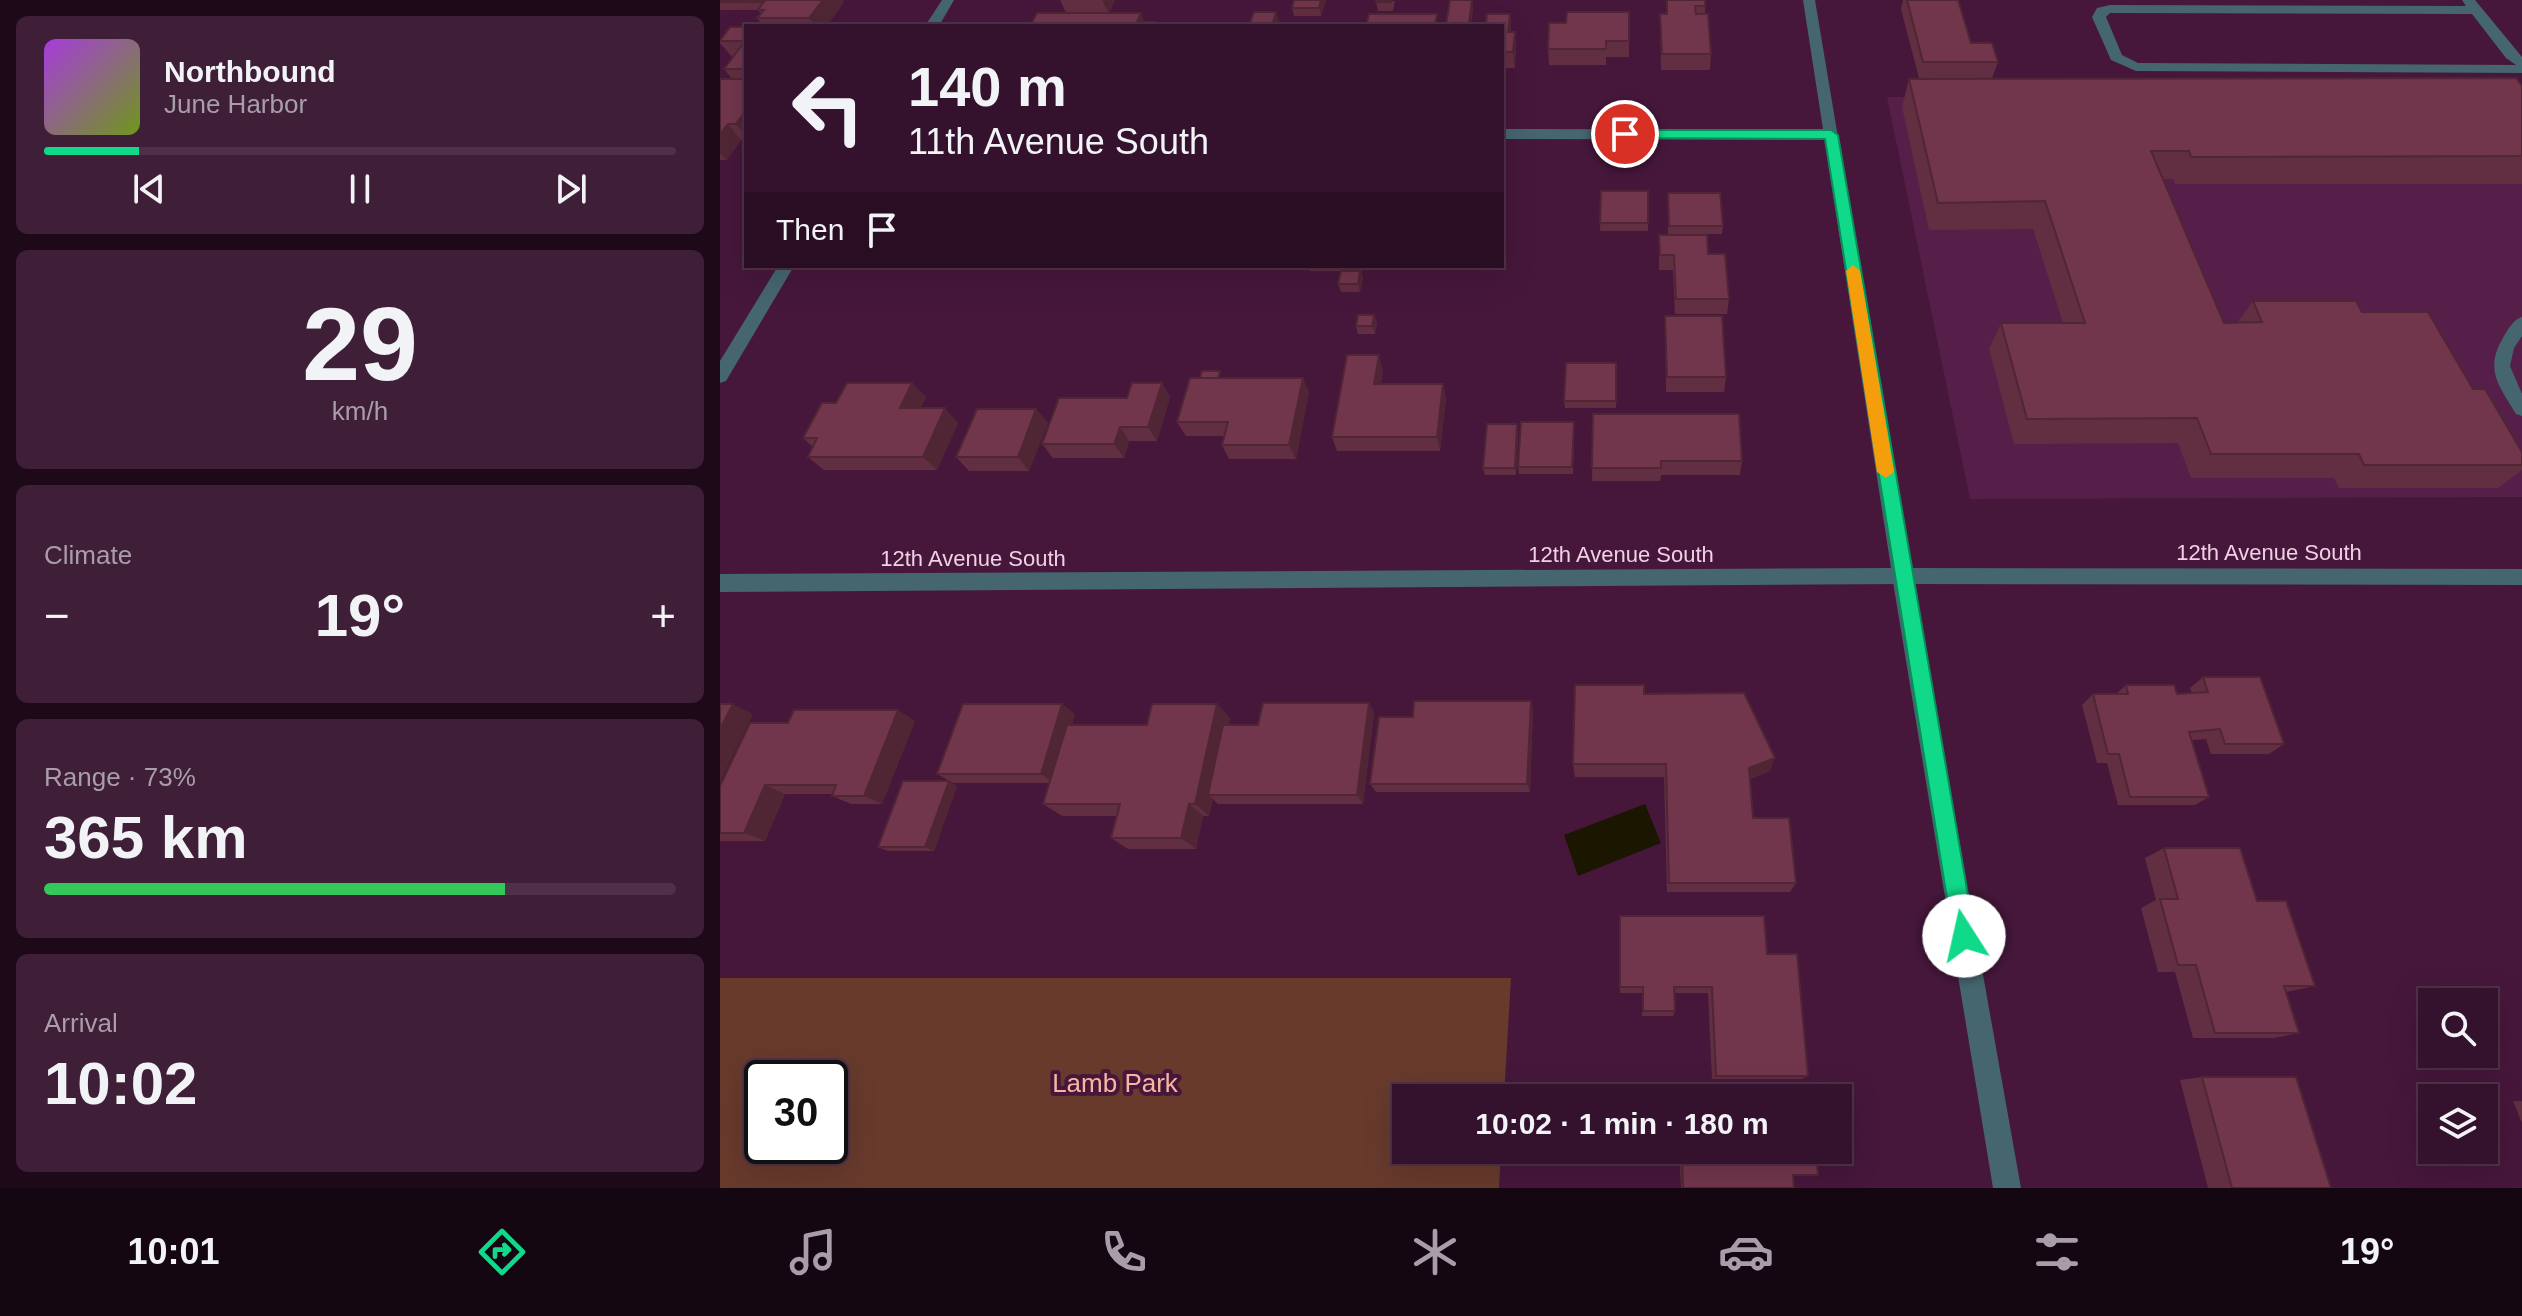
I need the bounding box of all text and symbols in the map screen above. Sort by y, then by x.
text: Northbound [164,55,336,88]
text: 140 m [908,55,1067,118]
icon: left [776,56,880,160]
text: June Harbor [164,89,307,119]
pin [1591,100,1659,168]
icon: arrive [1603,112,1647,156]
text: 11th Avenue South [908,121,1209,162]
icon: previous [127,167,171,211]
icon: pause [338,167,382,211]
icon: next [549,167,593,211]
icon: arrive [860,208,904,252]
text: Then [776,213,844,246]
text: 29 [302,286,418,402]
text: km/h [332,396,388,426]
text: Climate [44,540,132,570]
street label: 12th Avenue South [2176,540,2362,565]
street label: 12th Avenue South [1528,542,1714,567]
street label: 12th Avenue South [880,546,1066,571]
text: 19° [315,582,405,649]
text: − [44,591,70,640]
text: + [650,591,676,640]
text: Range · 73% [44,762,196,792]
text: 365 km [44,804,248,871]
position arrow [1922,894,2006,978]
map controls [2418,988,2498,1164]
button: search [2418,988,2498,1068]
text: Arrival [44,1008,118,1038]
text: 10:02 [44,1050,197,1117]
speed limit sign: 30 [744,1060,848,1164]
park label: Lamb Park [1052,1068,1179,1098]
button: layers [2418,1084,2498,1164]
text: 10:02 · 1 min · 180 m [1475,1107,1769,1140]
icon: directions [474,1224,530,1280]
icon: music [785,1224,841,1280]
icon: phone [1096,1224,1152,1280]
icon: climate [1407,1224,1463,1280]
icon: car [1718,1224,1774,1280]
icon: filters [2029,1224,2085,1280]
text: 10:01 [127,1231,220,1272]
text: 19° [2340,1231,2394,1272]

